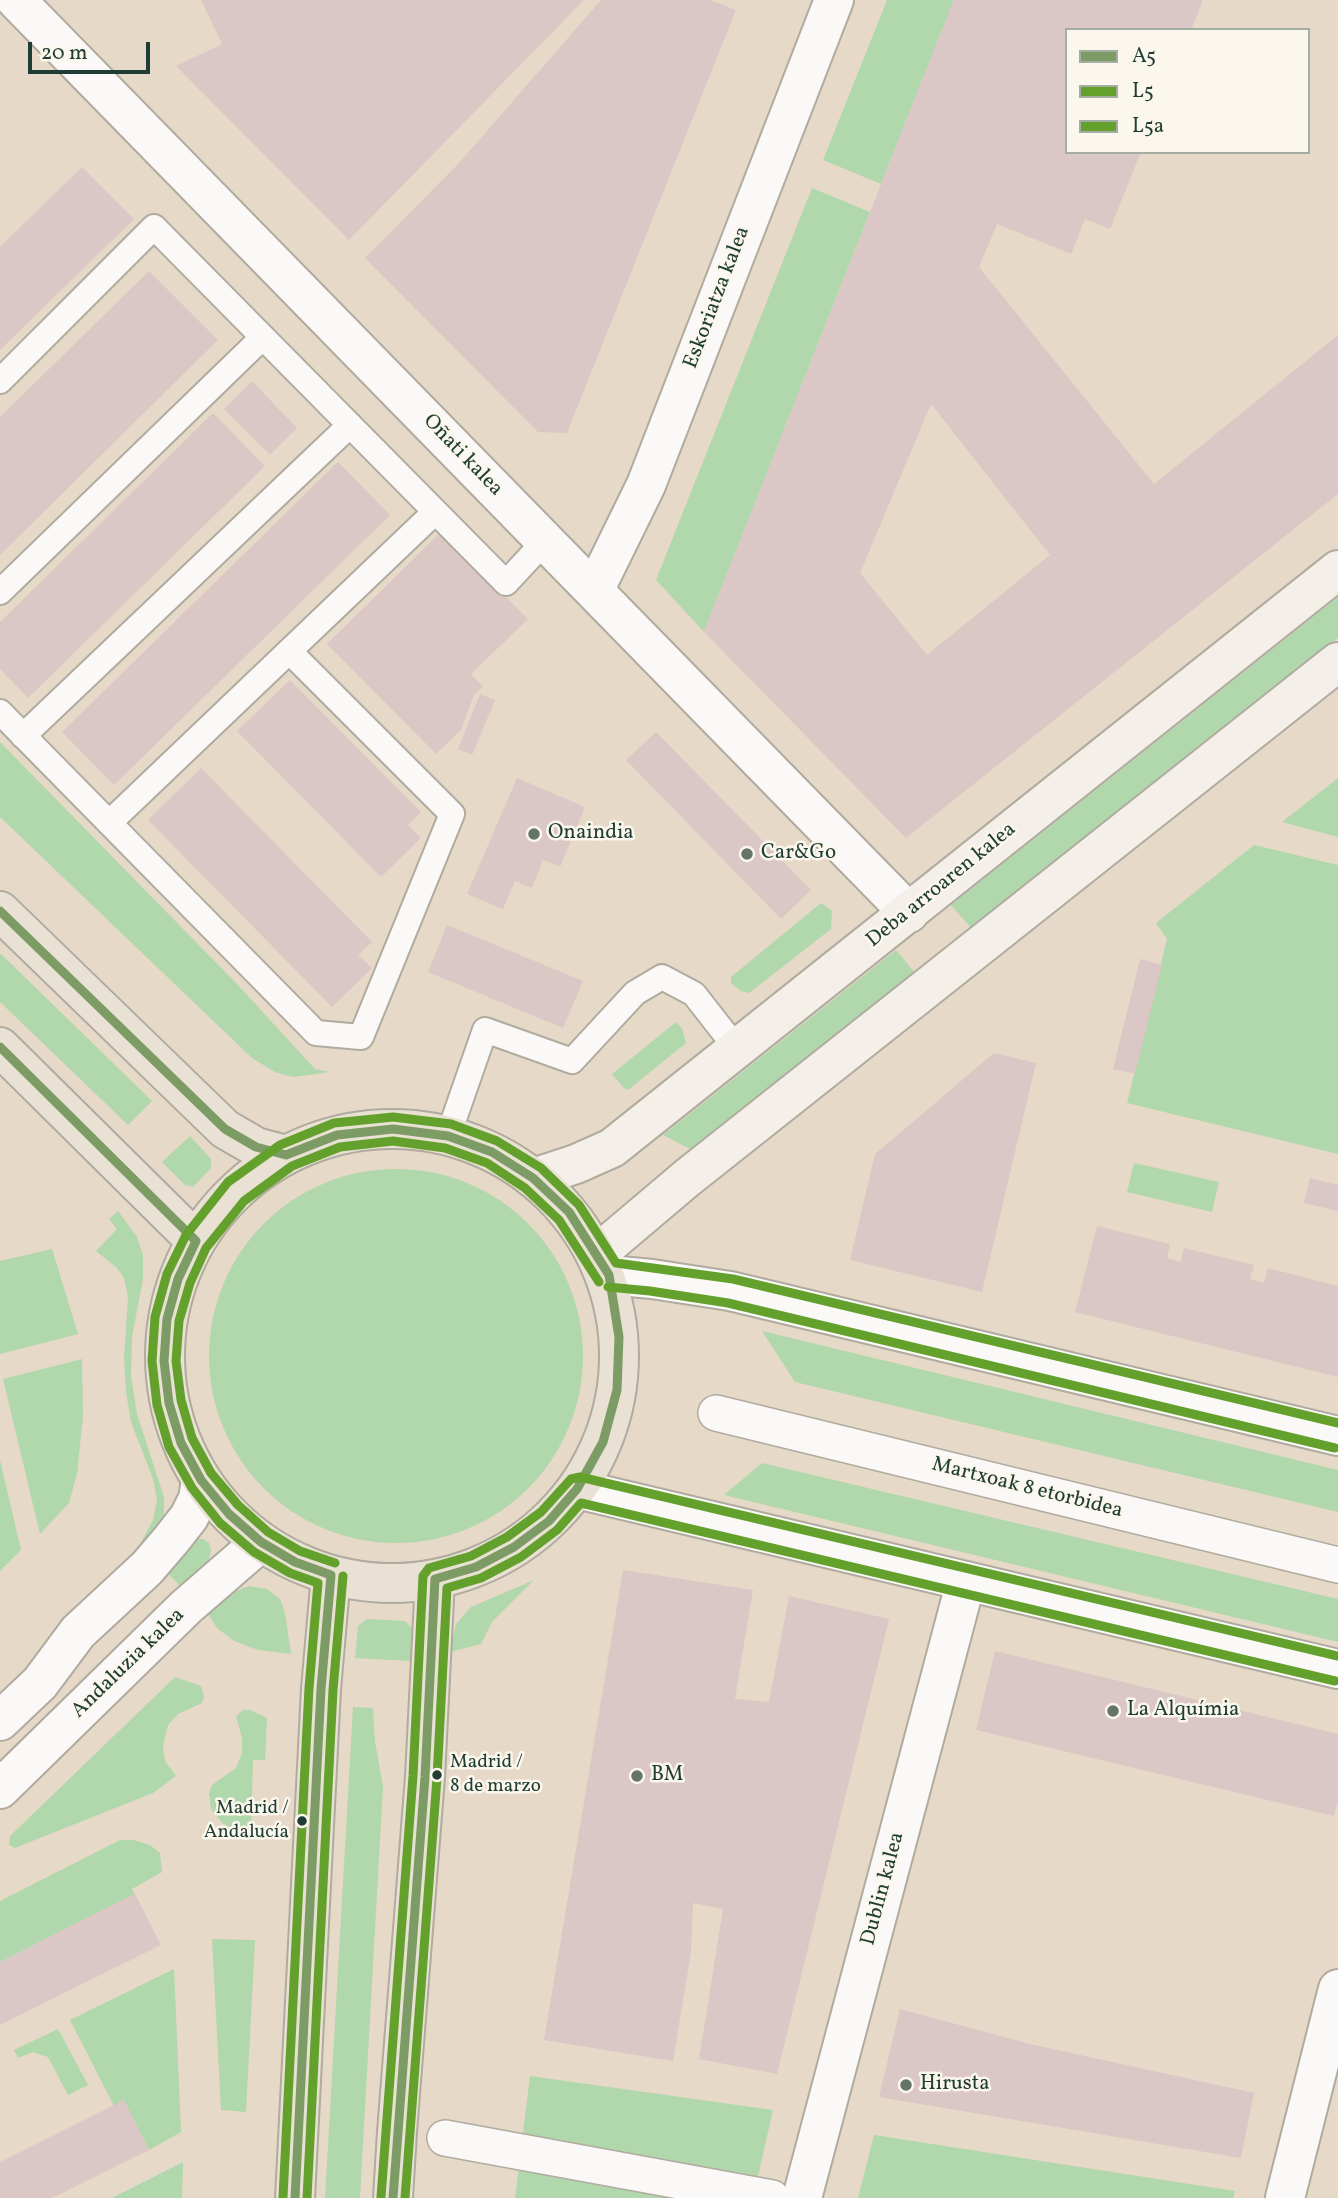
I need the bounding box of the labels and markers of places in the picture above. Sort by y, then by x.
place label: Onaindia [548,821,634,847]
marker: Onaindia [526,826,542,842]
place label: Car&Go [761,841,836,867]
marker: Car&Go [739,846,755,862]
place label: La Alquímia [1127,1698,1239,1724]
marker: La Alquímia [1105,1703,1121,1719]
place label: Madrid / 8 de marzo [450,1753,541,1797]
place label: BM [651,1763,683,1789]
marker: Madrid / 8 de marzo [430,1768,444,1782]
marker: BM [629,1768,645,1784]
place label: Madrid / Andalucía [204,1799,289,1843]
marker: Madrid / Andalucía [295,1814,309,1828]
place label: Hirusta [920,2072,990,2098]
marker: Hirusta [898,2077,914,2093]

